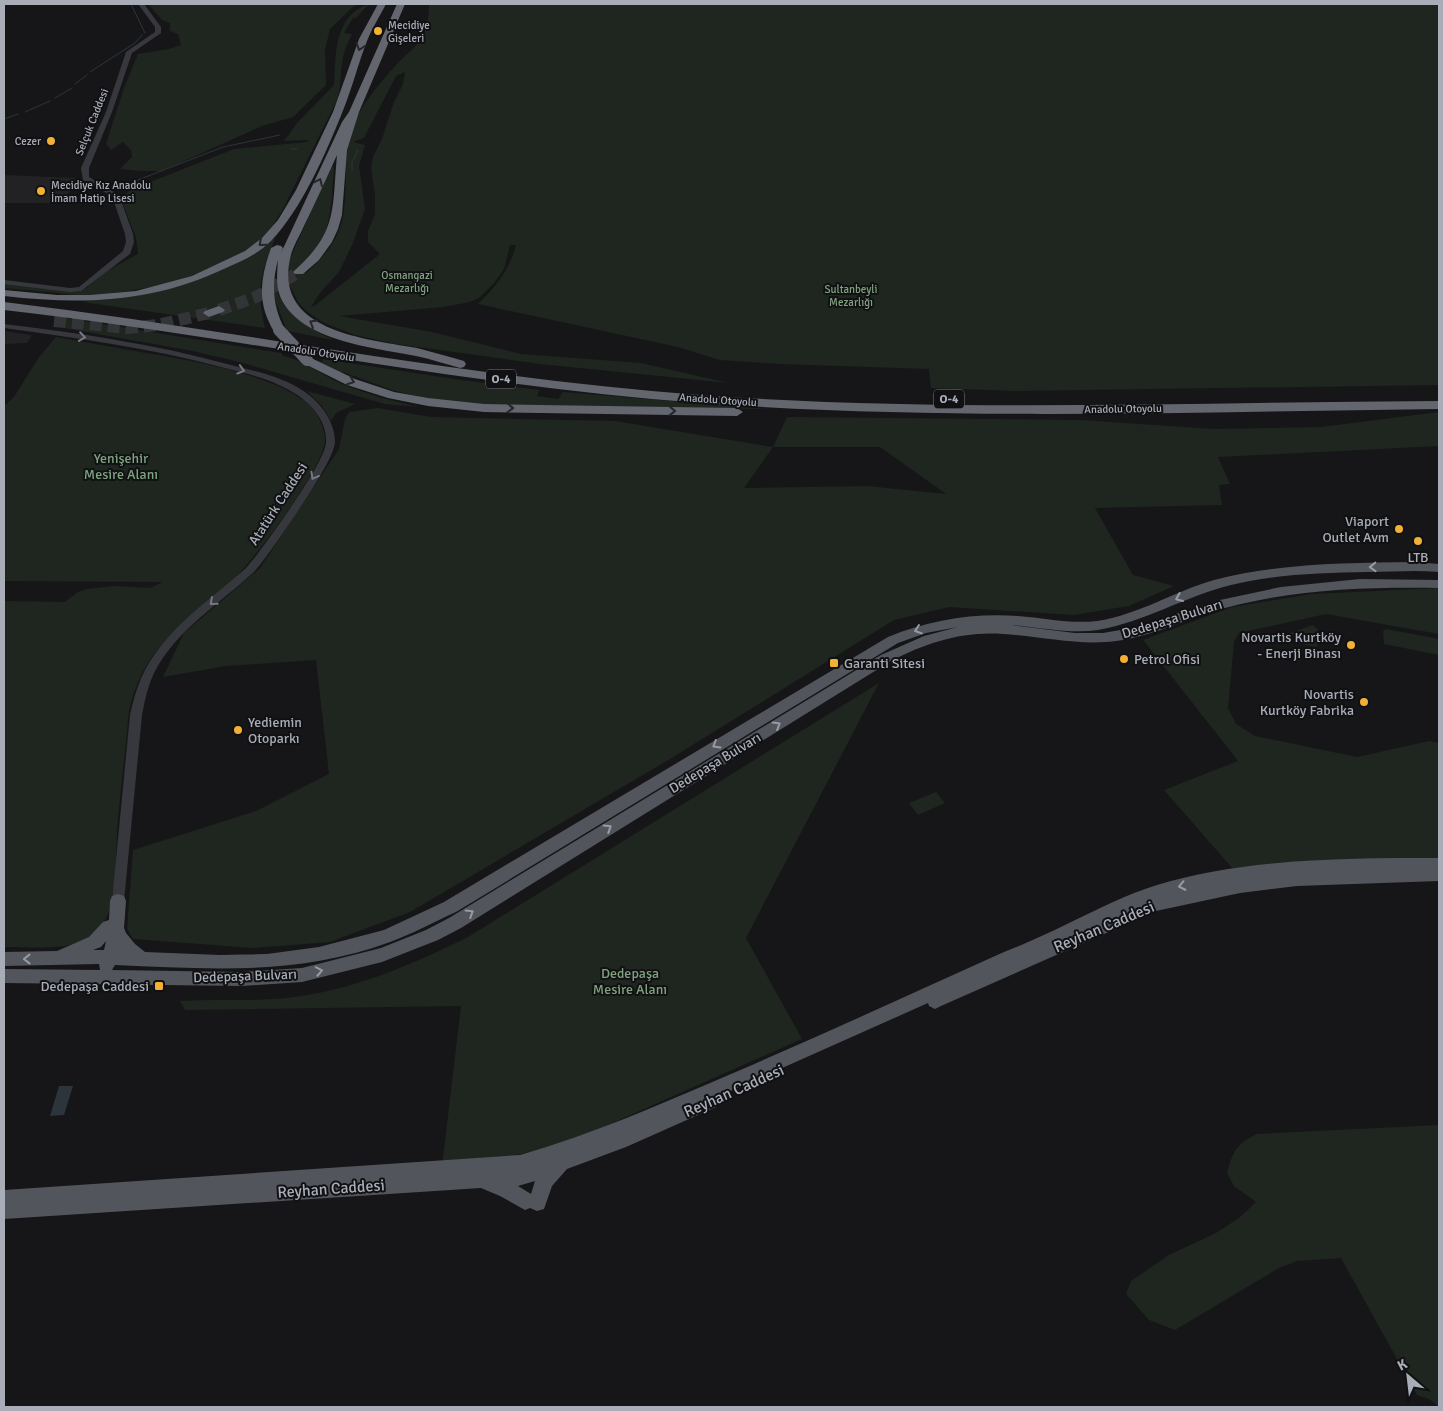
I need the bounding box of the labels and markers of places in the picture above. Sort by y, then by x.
place label: Mecidiye Gişeleri [388,19,430,45]
marker: Mecidiye Gişeleri [372,25,384,37]
place label: Cezer [15,135,41,148]
marker: Cezer [45,135,57,147]
place label: Mecidiye Kız Anadolu İmam Hatip Lisesi [51,179,151,205]
marker: Mecidiye Kız Anadolu İmam Hatip Lisesi [35,185,47,197]
place label: Viaport Outlet Avm [1322,513,1389,546]
marker: Viaport Outlet Avm [1393,523,1405,535]
marker: LTB [1412,535,1424,547]
place label: LTB [1407,549,1429,566]
place label: Novartis Kurtköy - Enerji Binası [1241,629,1341,662]
marker: Novartis Kurtköy - Enerji Binası [1345,639,1357,651]
place label: Petrol Ofisi [1134,651,1200,668]
marker: Petrol Ofisi [1118,653,1130,665]
place label: Garanti Sitesi [844,655,925,672]
marker: Garanti Sitesi [828,657,840,669]
place label: Novartis Kurtköy Fabrika [1260,686,1354,719]
marker: Novartis Kurtköy Fabrika [1358,696,1370,708]
place label: Yediemin Otoparkı [248,714,302,747]
marker: Yediemin Otoparkı [232,724,244,736]
place label: Dedepaşa Caddesi [40,978,149,995]
marker: Dedepaşa Caddesi [153,980,165,992]

